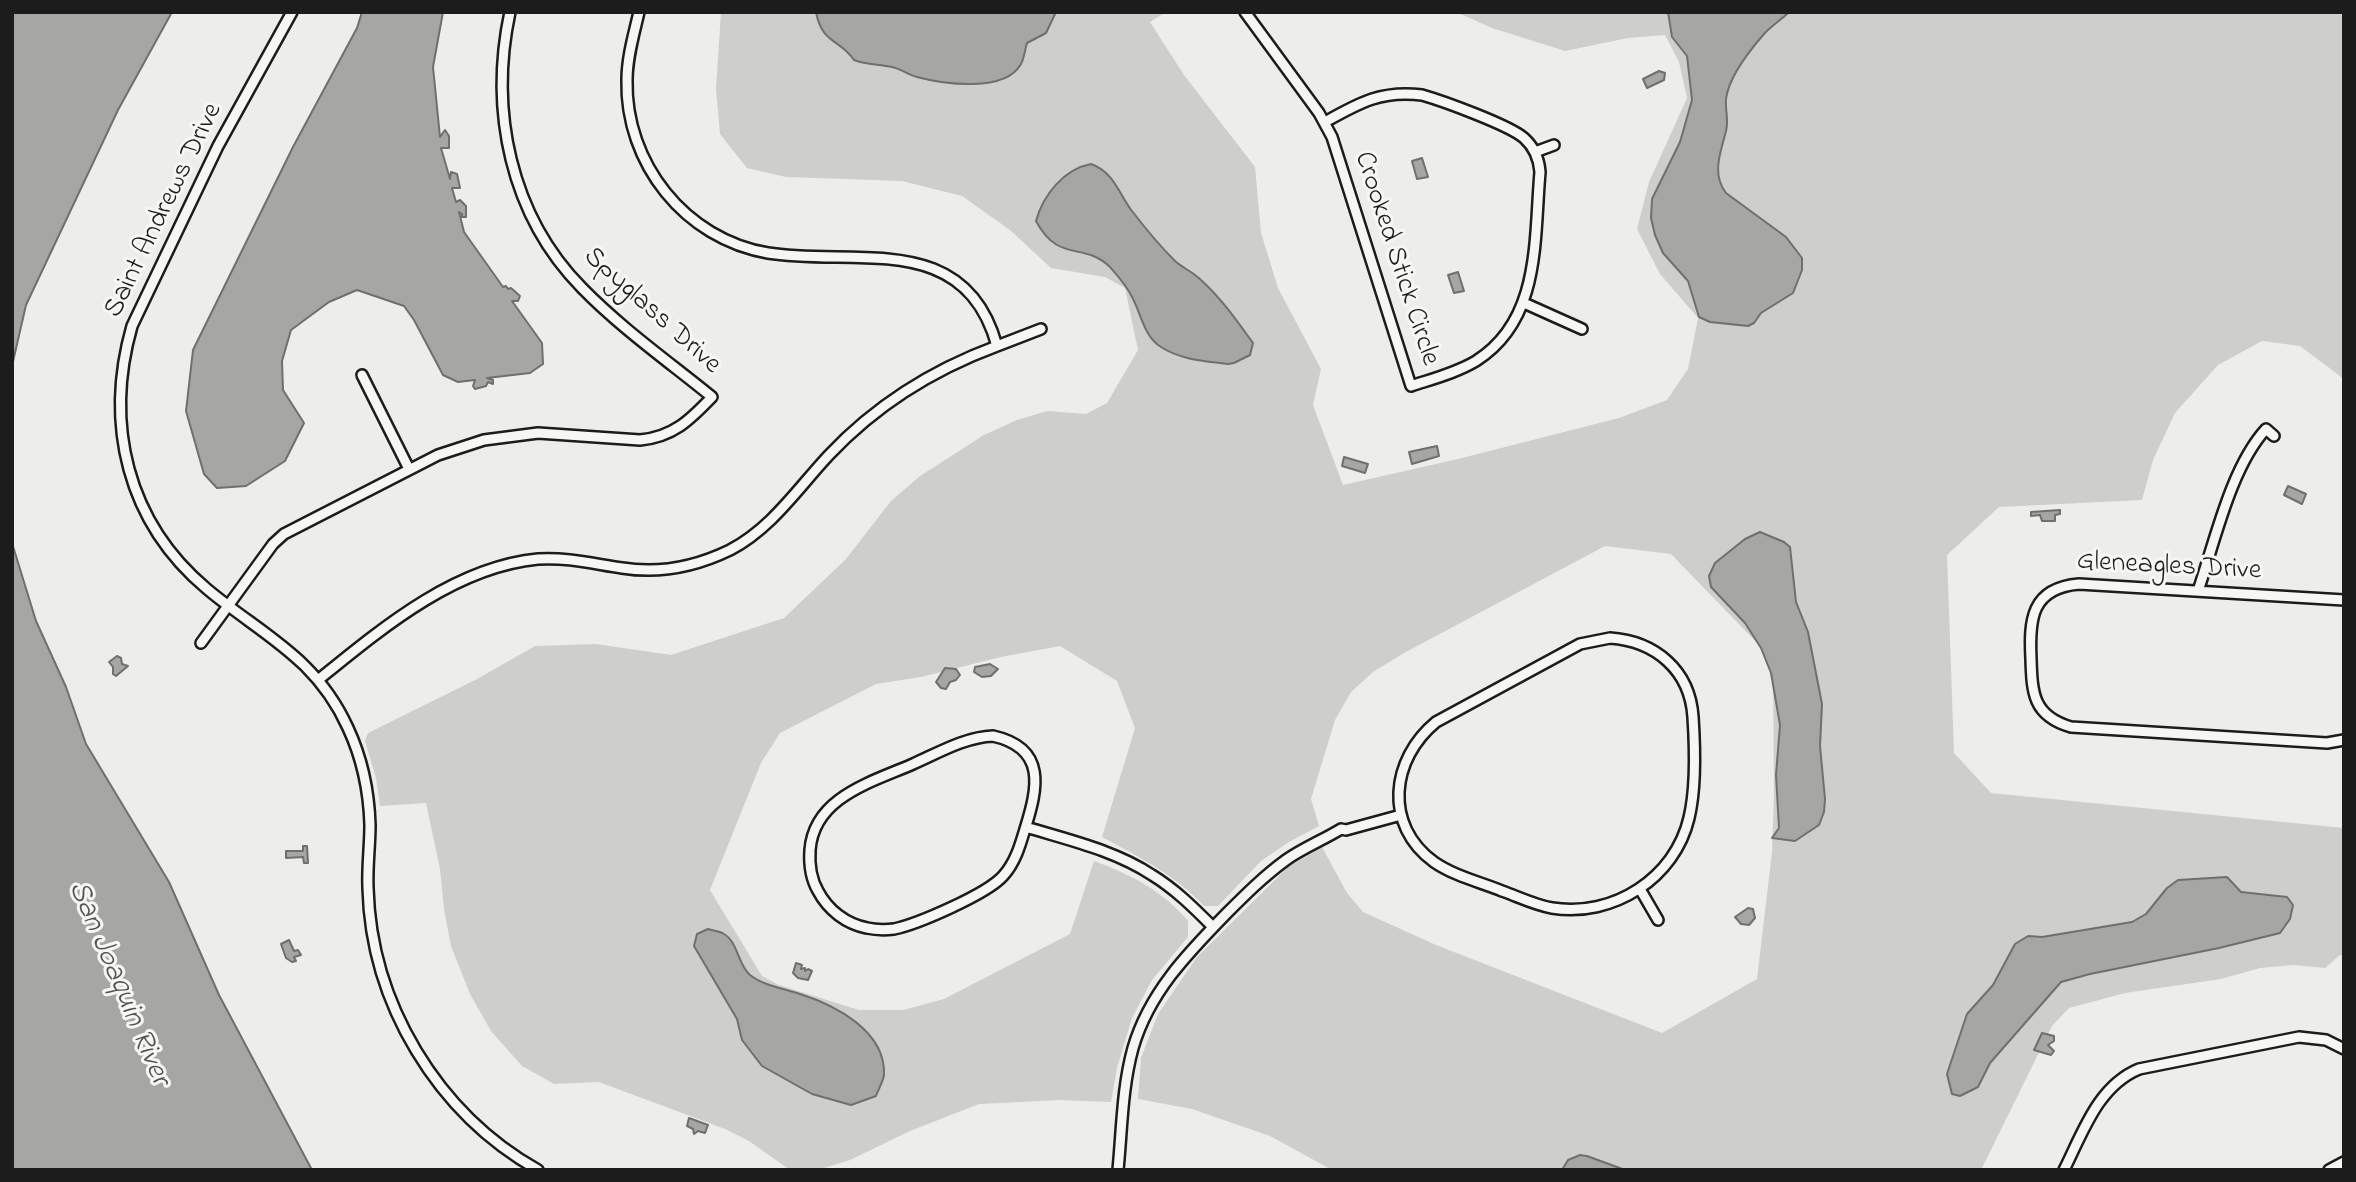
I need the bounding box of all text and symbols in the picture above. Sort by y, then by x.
street label: Saint Andrews Drive [99,98,231,324]
street label: Crooked Stick Circle [1345,148,1445,370]
street label: Spyglass Drive [575,241,727,383]
street label: Gleneagles Drive [2076,546,2262,590]
water label: San Joaquin River [58,876,176,1092]

